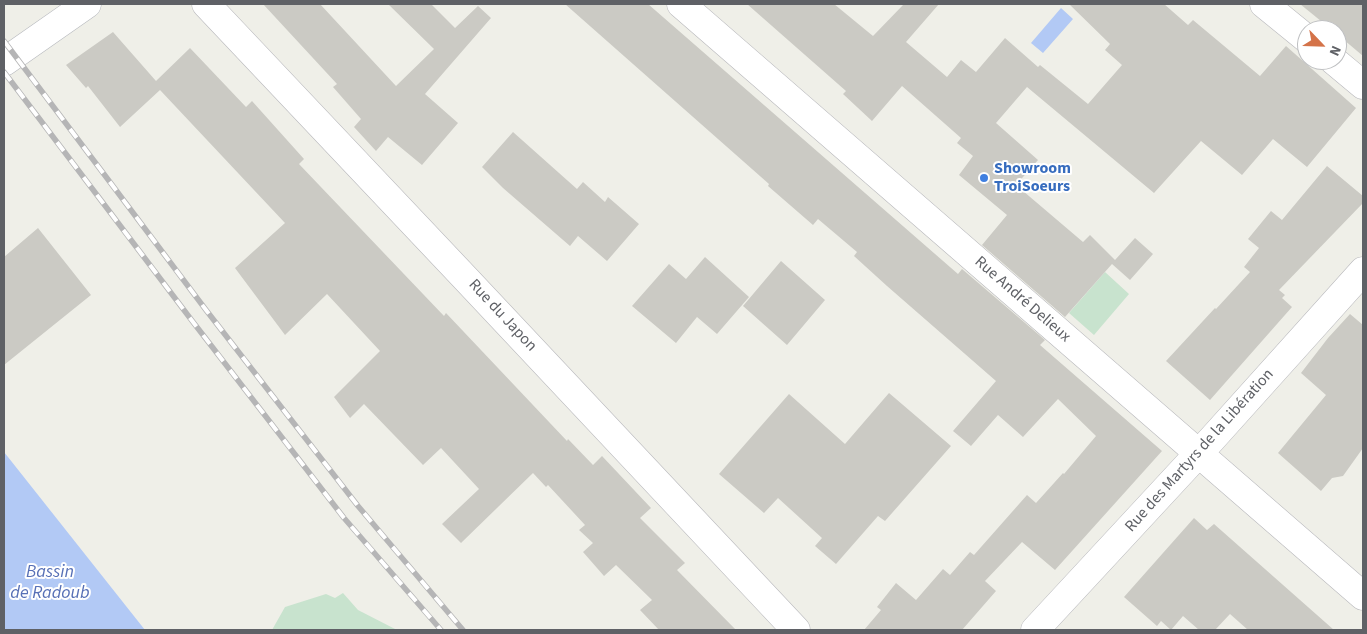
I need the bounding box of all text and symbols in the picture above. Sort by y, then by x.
north arrow [1297,20,1347,70]
text: N [1324,42,1346,59]
place label: Showroom TroiSoeurs [994,159,1071,197]
marker: Showroom TroiSoeurs [978,172,990,184]
street label: Rue André Delieux [970,253,1074,347]
street label: Rue du Japon [464,276,540,356]
street label: Rue des Martyrs de la Libération [1122,365,1278,537]
water label: Bassin de Radoub [10,562,90,604]

